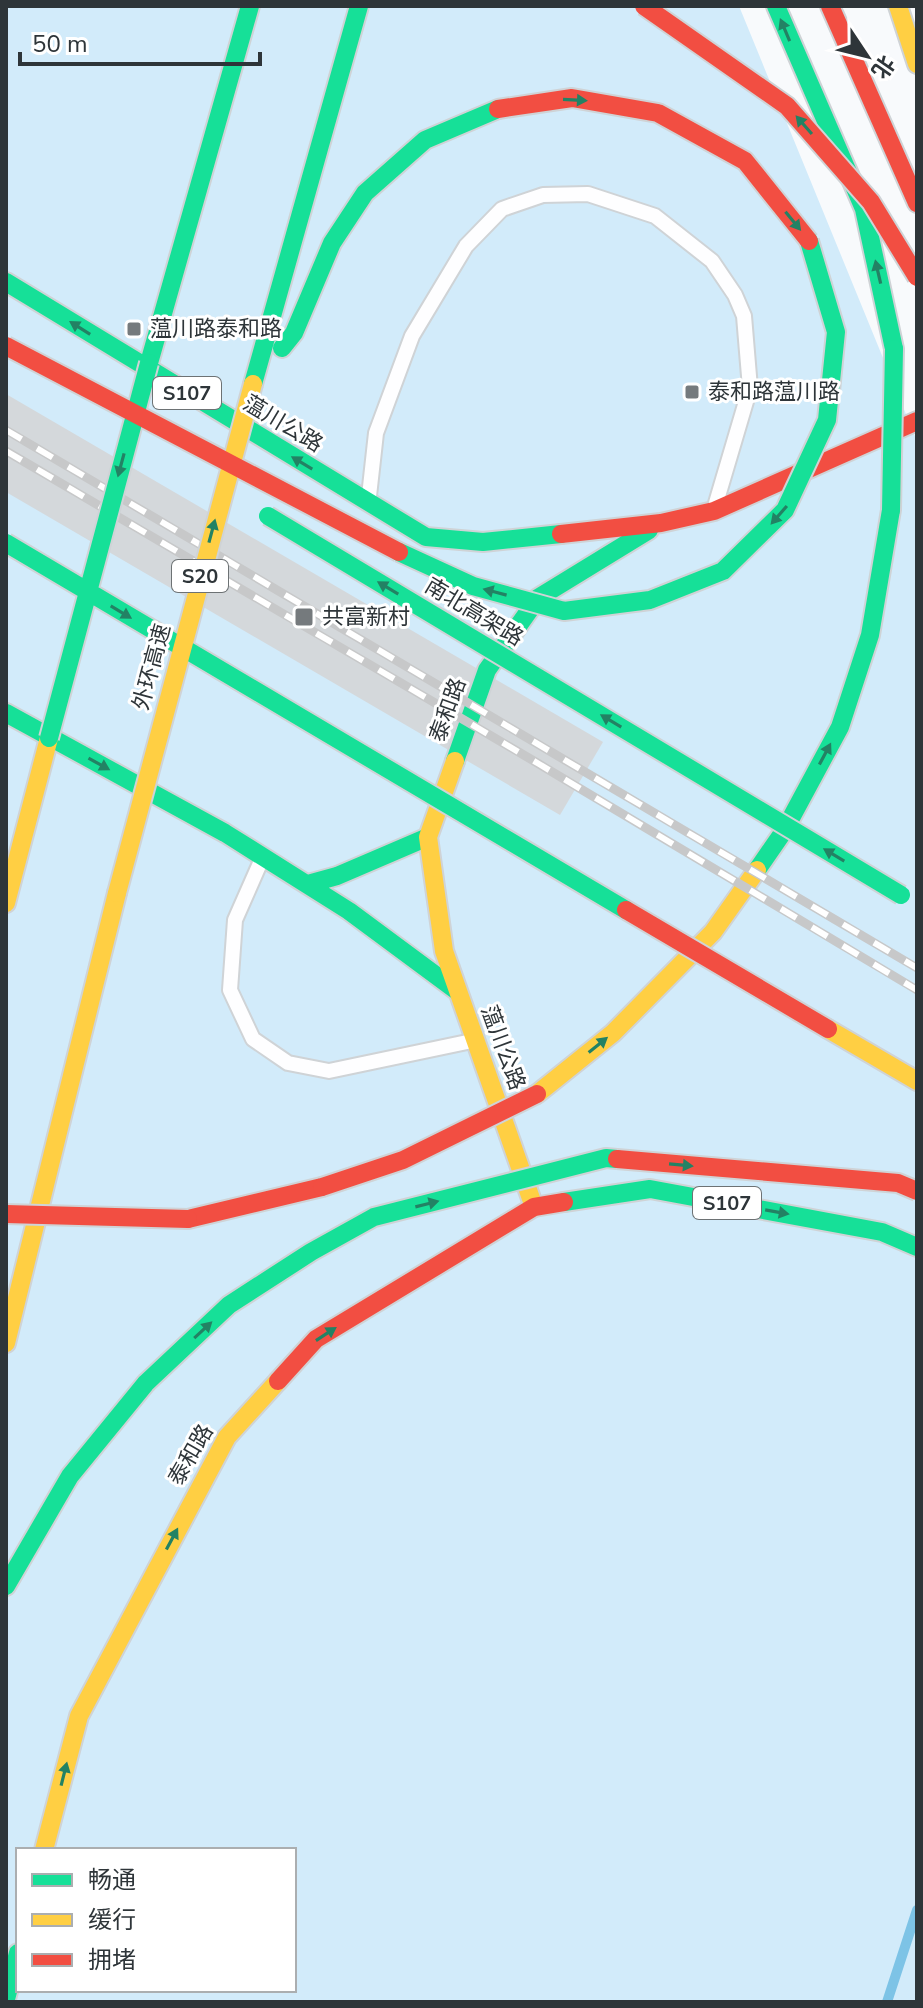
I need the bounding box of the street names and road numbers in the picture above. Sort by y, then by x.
road number: S107 [153,377,221,409]
street label: 蕰川公路 [238,388,328,460]
road number: S20 [172,560,228,592]
street label: 南北高架路 [419,571,529,653]
street label: 外环高速 [126,621,178,713]
street label: 泰和路 [423,674,473,746]
street label: 蕰川公路 [474,1002,532,1094]
road number: S107 [693,1187,761,1219]
street label: 泰和路 [162,1419,220,1491]

